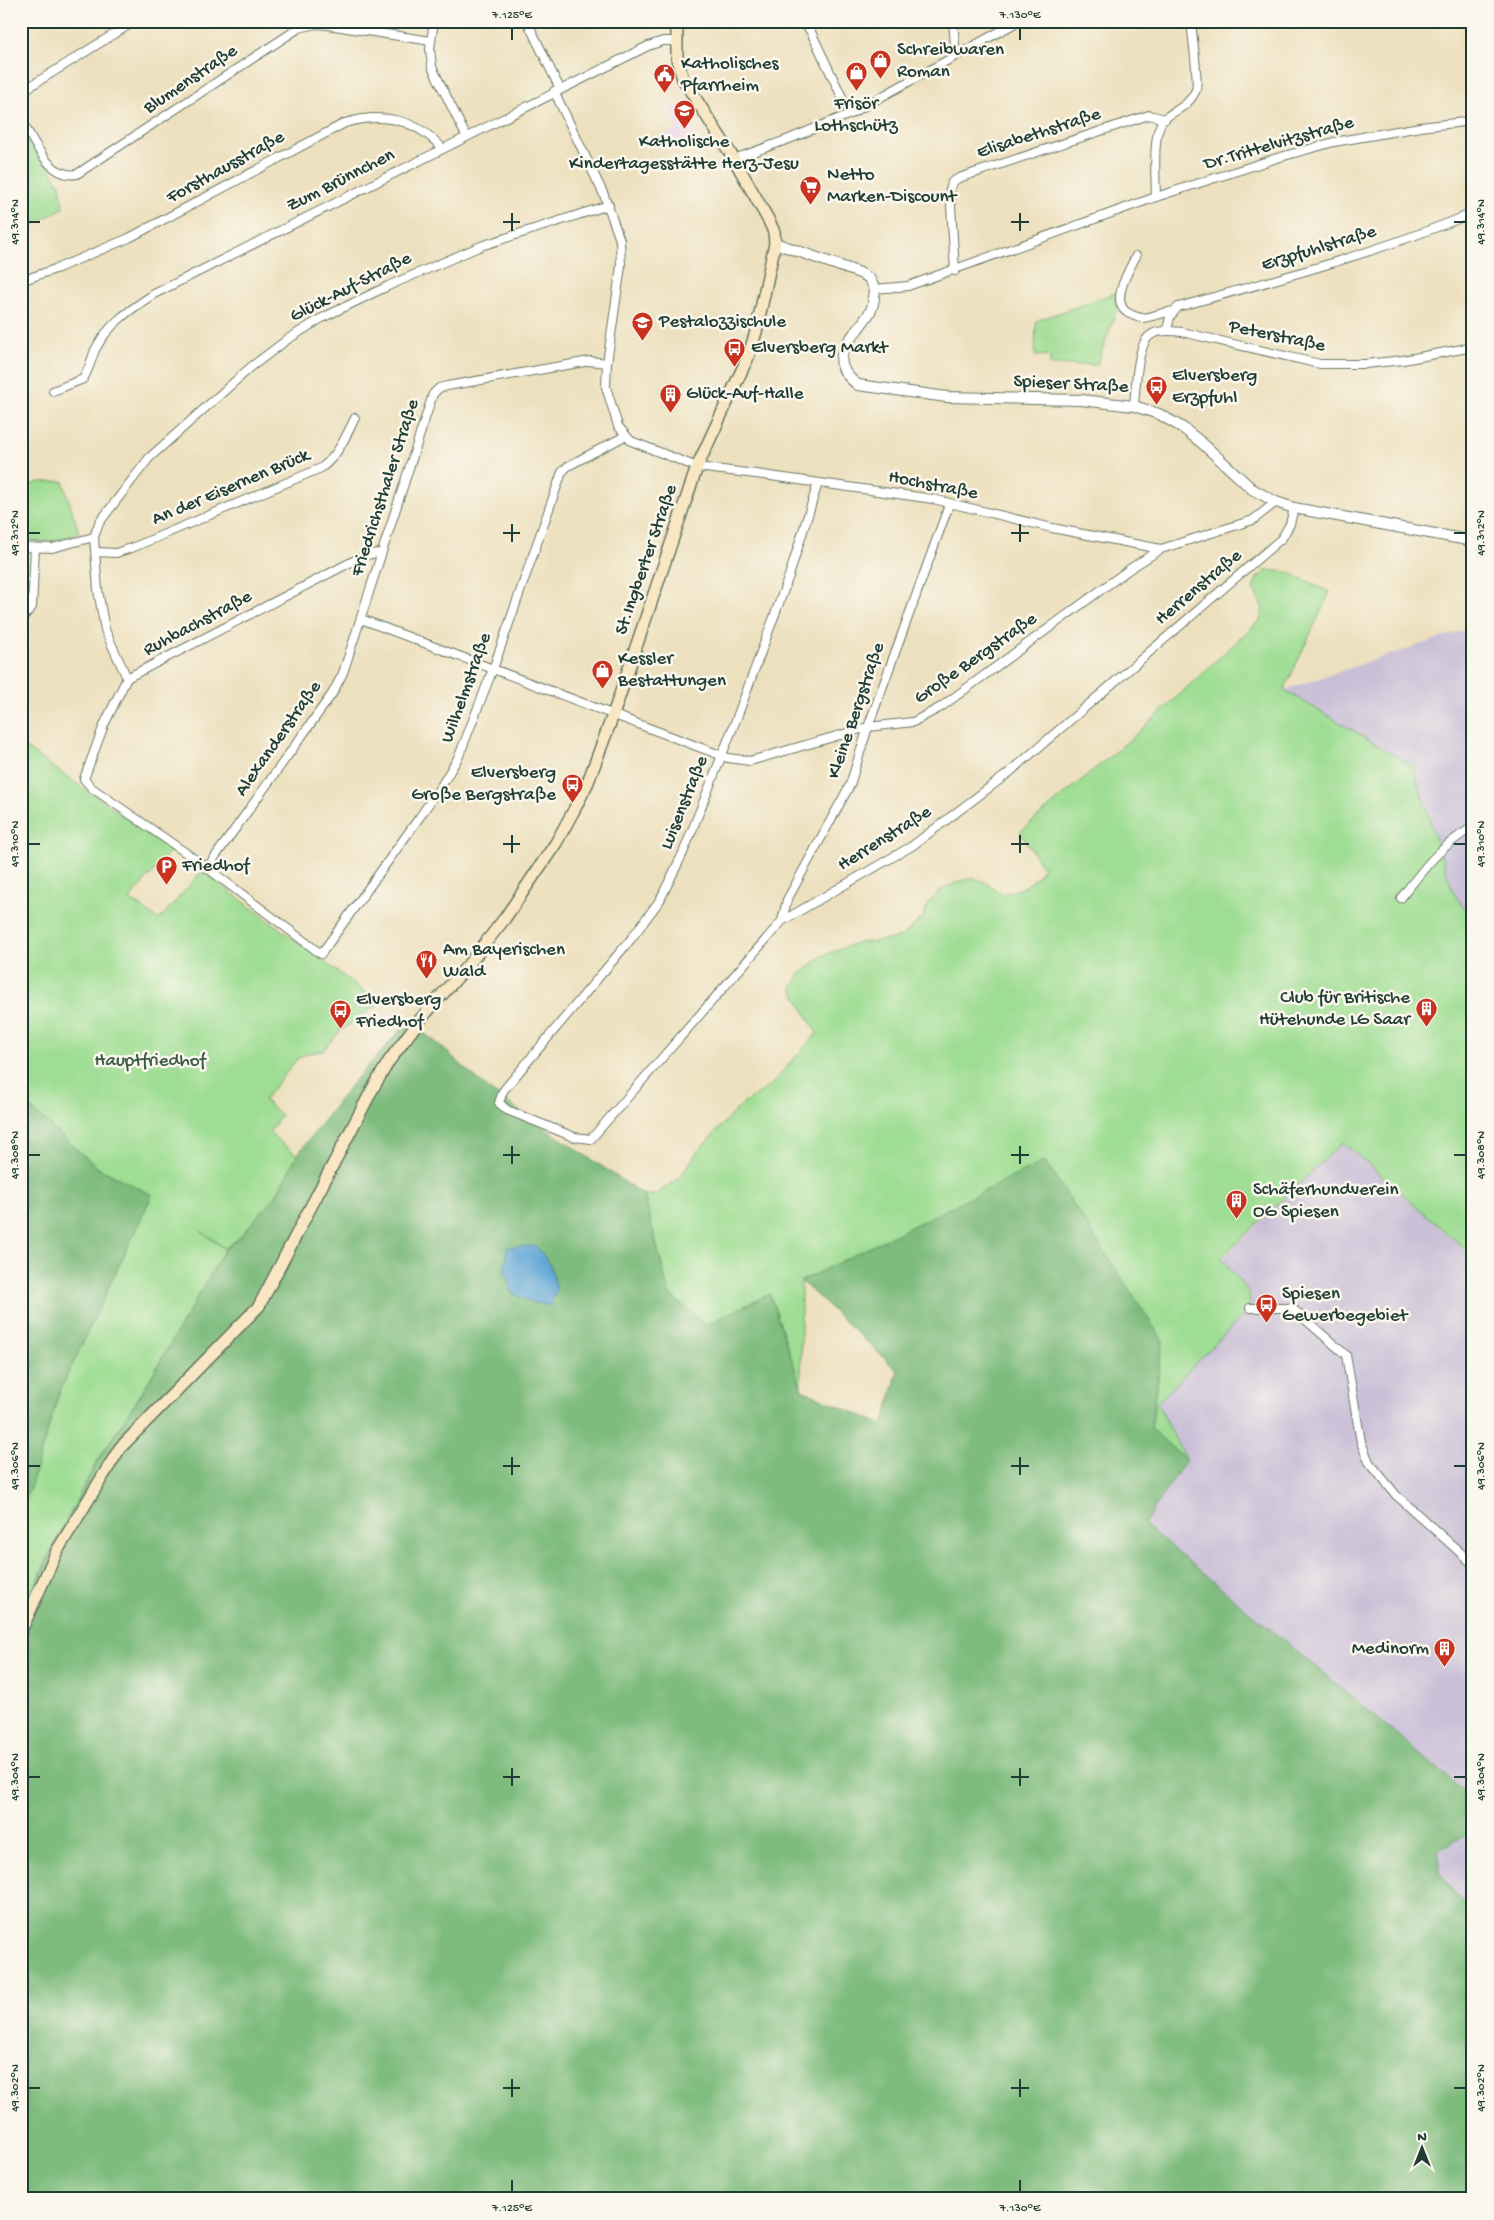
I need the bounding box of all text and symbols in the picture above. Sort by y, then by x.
text: 7.125°E [491,9,532,23]
text: 7.130°E [999,9,1041,23]
place label: Schreibwaren Roman [897,39,1004,84]
street label: Blumenstraße [139,40,243,120]
shop icon: Schreibwaren Roman [869,49,893,80]
place label: Katholisches Pfarrheim [680,53,780,98]
shop icon: Frisör Lothschütz [844,61,868,92]
public building icon: Katholisches Pfarrheim [653,63,677,94]
place label: Frisör Lothschütz [814,93,898,138]
school or university icon: Katholische Kindertagesstätte Herz-Jesu [672,99,696,130]
street label: Elisabethstraße [974,103,1104,165]
street label: Dr.Trittelvitzstraße [1200,112,1357,177]
street label: Forsthausstraße [162,126,289,210]
place label: Katholische Kindertagesstätte Herz-Jesu [569,131,799,176]
street label: Zum Brünnchen [283,144,399,218]
place label: Netto Marken-Discount [827,164,958,209]
supermarket icon: Netto Marken-Discount [799,174,823,205]
text: 49.314°N [9,199,23,245]
text: 49.314°N [1475,199,1489,245]
street label: Erzpfuhlstraße [1259,221,1379,277]
street label: Glück-Auf-Straße [286,247,416,328]
school or university icon: Pestalozzischule [631,310,655,341]
place label: Pestalozzischule [658,311,786,334]
street label: Peterstraße [1226,315,1327,358]
bus stop icon: Elversberg Markt [723,336,747,367]
place label: Elversberg Markt [751,337,890,360]
place label: Elversberg Erzpfuhl [1172,365,1257,410]
street label: Spieser Straße [1013,370,1129,400]
bus stop icon: Elversberg Erzpfuhl [1144,375,1168,406]
building icon: Glück-Auf-Halle [658,382,682,413]
place label: Glück-Auf-Halle [686,383,804,406]
street label: Friedrichsthaler Straße [346,396,426,580]
street label: An der Eisernen Brück [149,444,315,532]
street label: Hochstraße [886,466,980,506]
street label: St.Ingberter Straße [610,482,684,638]
text: 49.312°N [9,510,23,556]
text: 49.312°N [1475,510,1489,556]
street label: Herrenstraße [1151,545,1247,631]
street label: Ruhbachstraße [140,586,256,662]
street label: Große Bergstraße [910,608,1042,710]
street label: Wilhelmstraße [436,630,498,746]
street label: Kleine Bergstraße [823,640,891,782]
place label: Kessler Bestattungen [617,648,726,693]
shop icon: Kessler Bestattungen [590,658,614,689]
street label: Alexanderstraße [231,677,327,801]
street label: Luisenstraße [656,753,714,853]
place label: Elversberg Große Bergstraße [411,762,556,807]
bus stop icon: Elversberg Große Bergstraße [560,772,584,803]
street label: Herrenstraße [834,801,936,877]
text: 49.310°N [9,821,23,867]
text: 49.310°N [1475,821,1489,867]
parking icon: Friedhof [154,854,178,885]
place label: Friedhof [181,855,252,878]
place label: Am Bayerischen Wald [443,939,565,984]
restaurant icon: Am Bayerischen Wald [415,949,439,980]
place label: Club für Britische Hütehunde LG Saar [1259,987,1412,1032]
place label: Elversberg Friedhof [355,989,441,1034]
building icon: Club für Britische Hütehunde LG Saar [1414,997,1438,1028]
bus stop icon: Elversberg Friedhof [328,999,352,1030]
park label: Hauptfriedhof [95,1050,208,1073]
text: 49.308°N [9,1131,23,1179]
text: 49.308°N [1475,1131,1489,1179]
place label: Schäferhundverein OG Spiesen [1253,1179,1399,1224]
building icon: Schäferhundverein OG Spiesen [1225,1189,1249,1220]
place label: Spiesen Gewerbegebiet [1282,1283,1409,1328]
bus stop icon: Spiesen Gewerbegebiet [1254,1293,1278,1324]
text: 49.306°N [9,1442,23,1490]
text: 49.306°N [1475,1442,1489,1490]
building icon: Medinorm [1433,1637,1457,1668]
place label: Medinorm [1352,1638,1429,1661]
text: 49.304°N [9,1753,23,1801]
text: 49.304°N [1475,1753,1489,1801]
text: 49.302°N [9,2064,23,2112]
text: 49.302°N [1475,2064,1489,2112]
north arrow [1396,2122,1446,2172]
text: N [1417,2129,1427,2146]
text: 7.125°E [491,2202,532,2216]
text: 7.130°E [999,2202,1041,2216]

